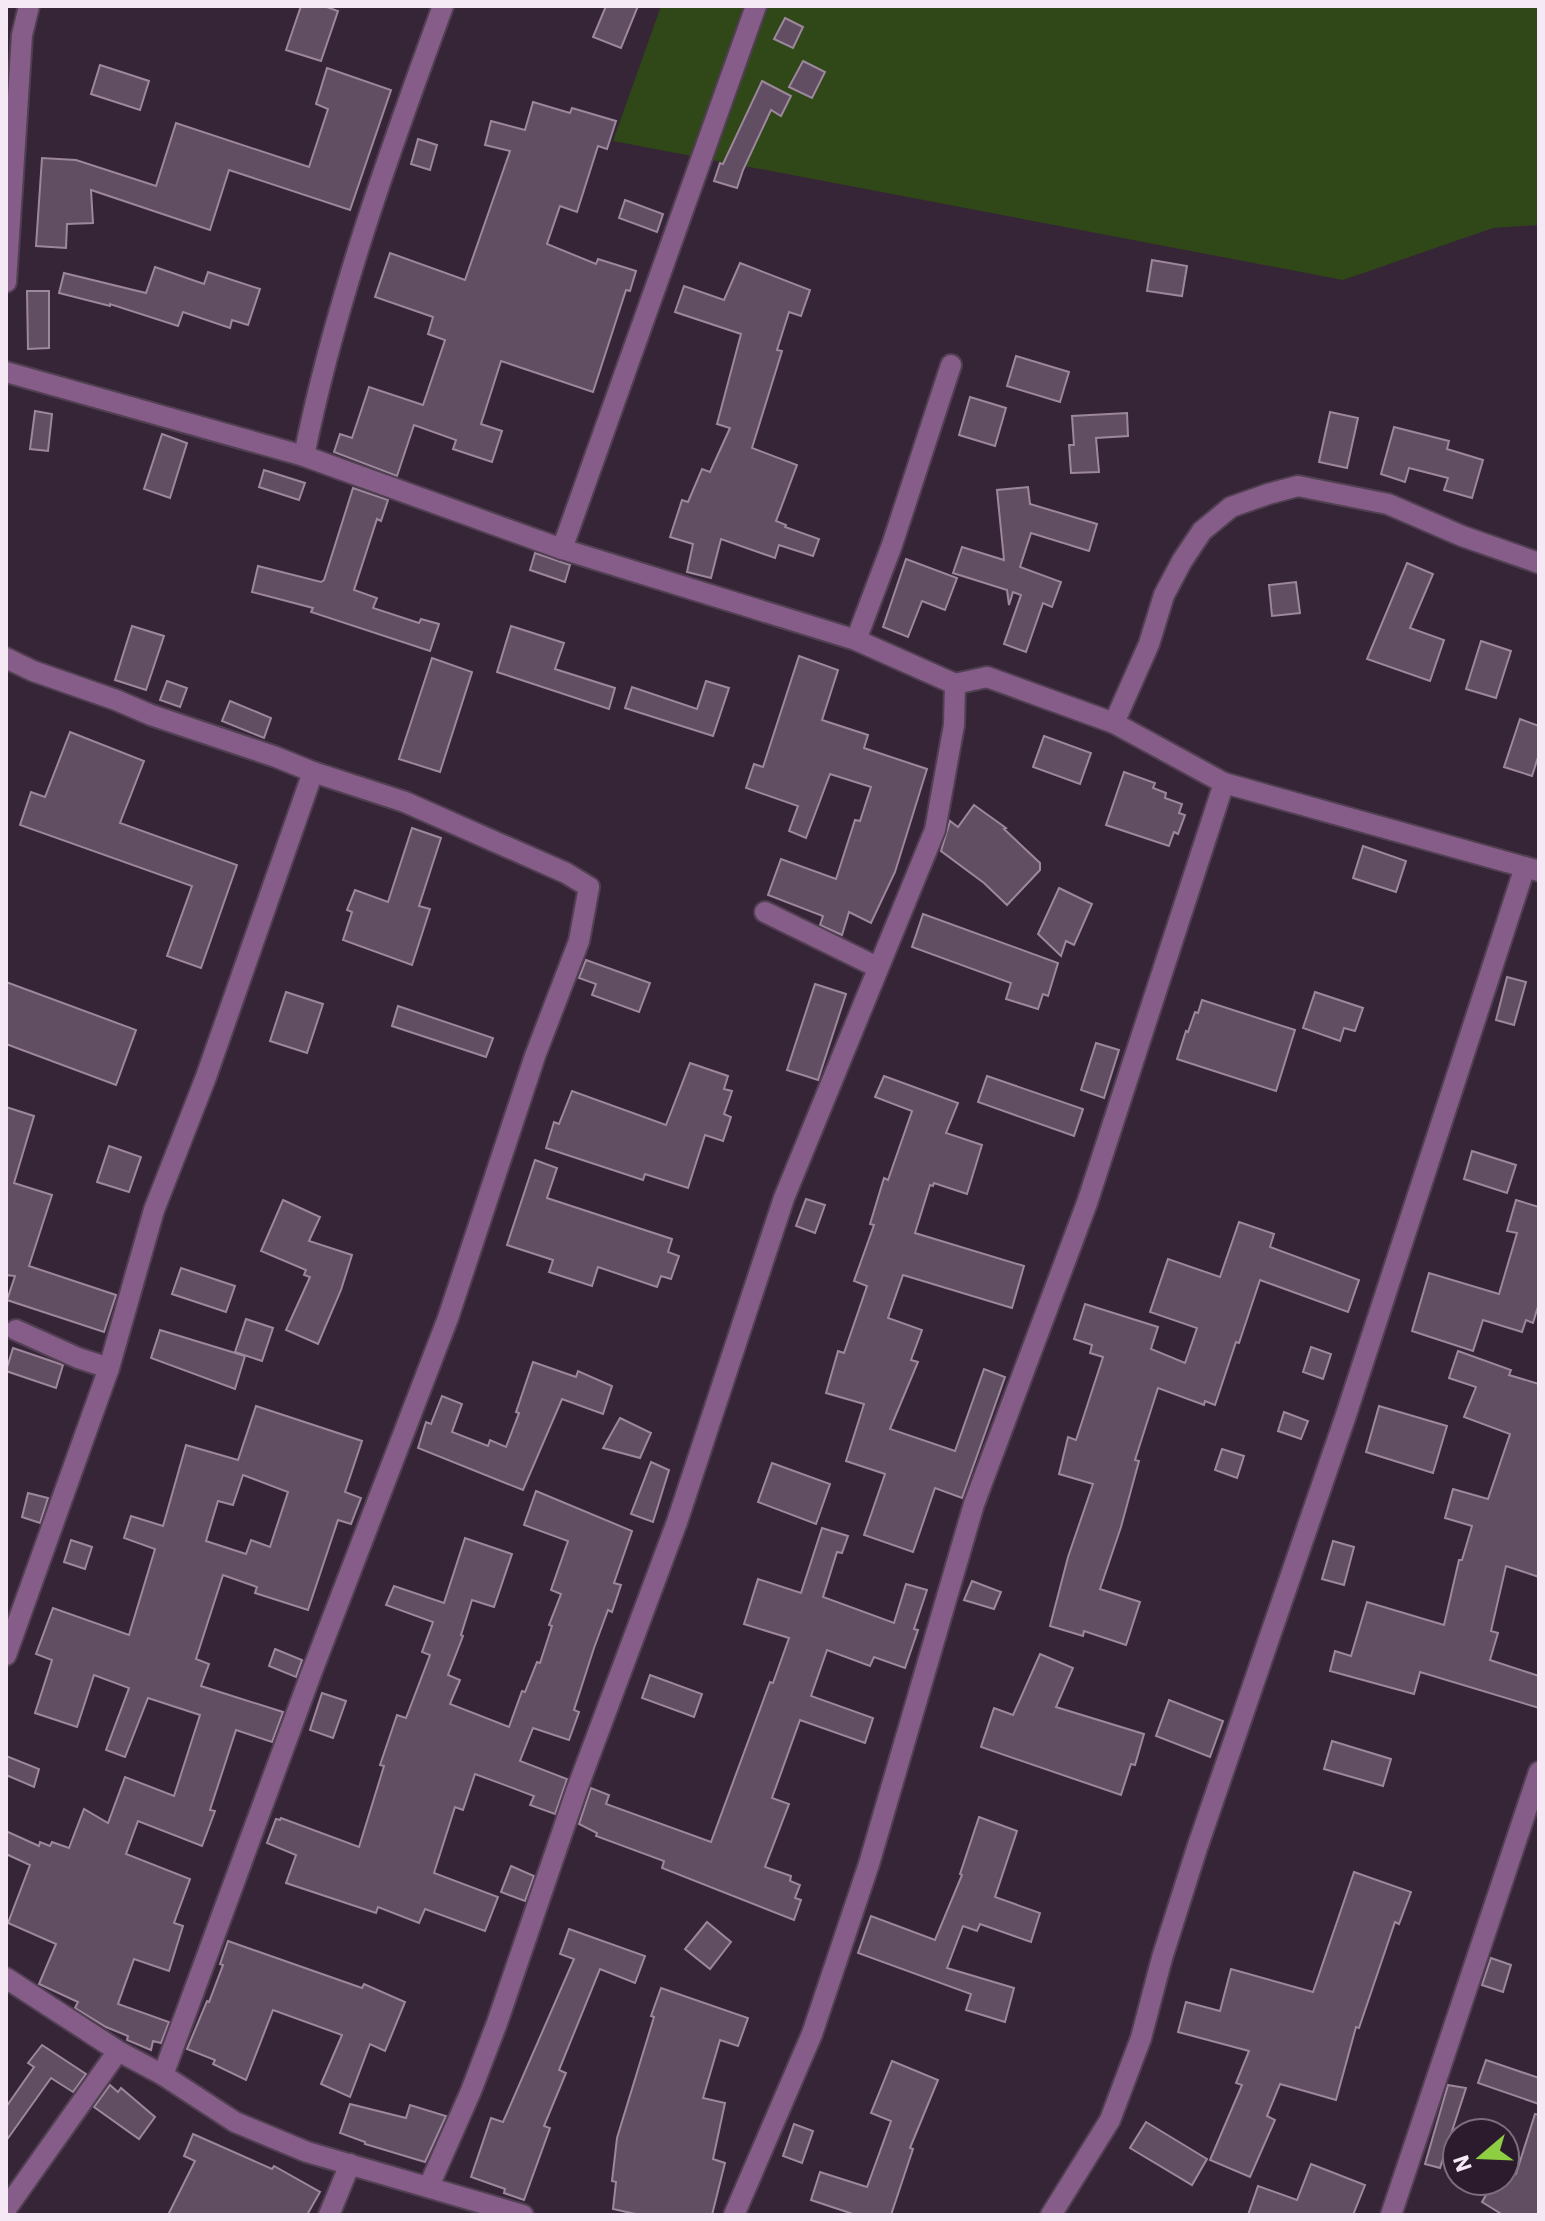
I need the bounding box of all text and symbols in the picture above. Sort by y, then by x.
north arrow [1441,2117,1521,2197]
text: N [1445,2151,1478,2176]

